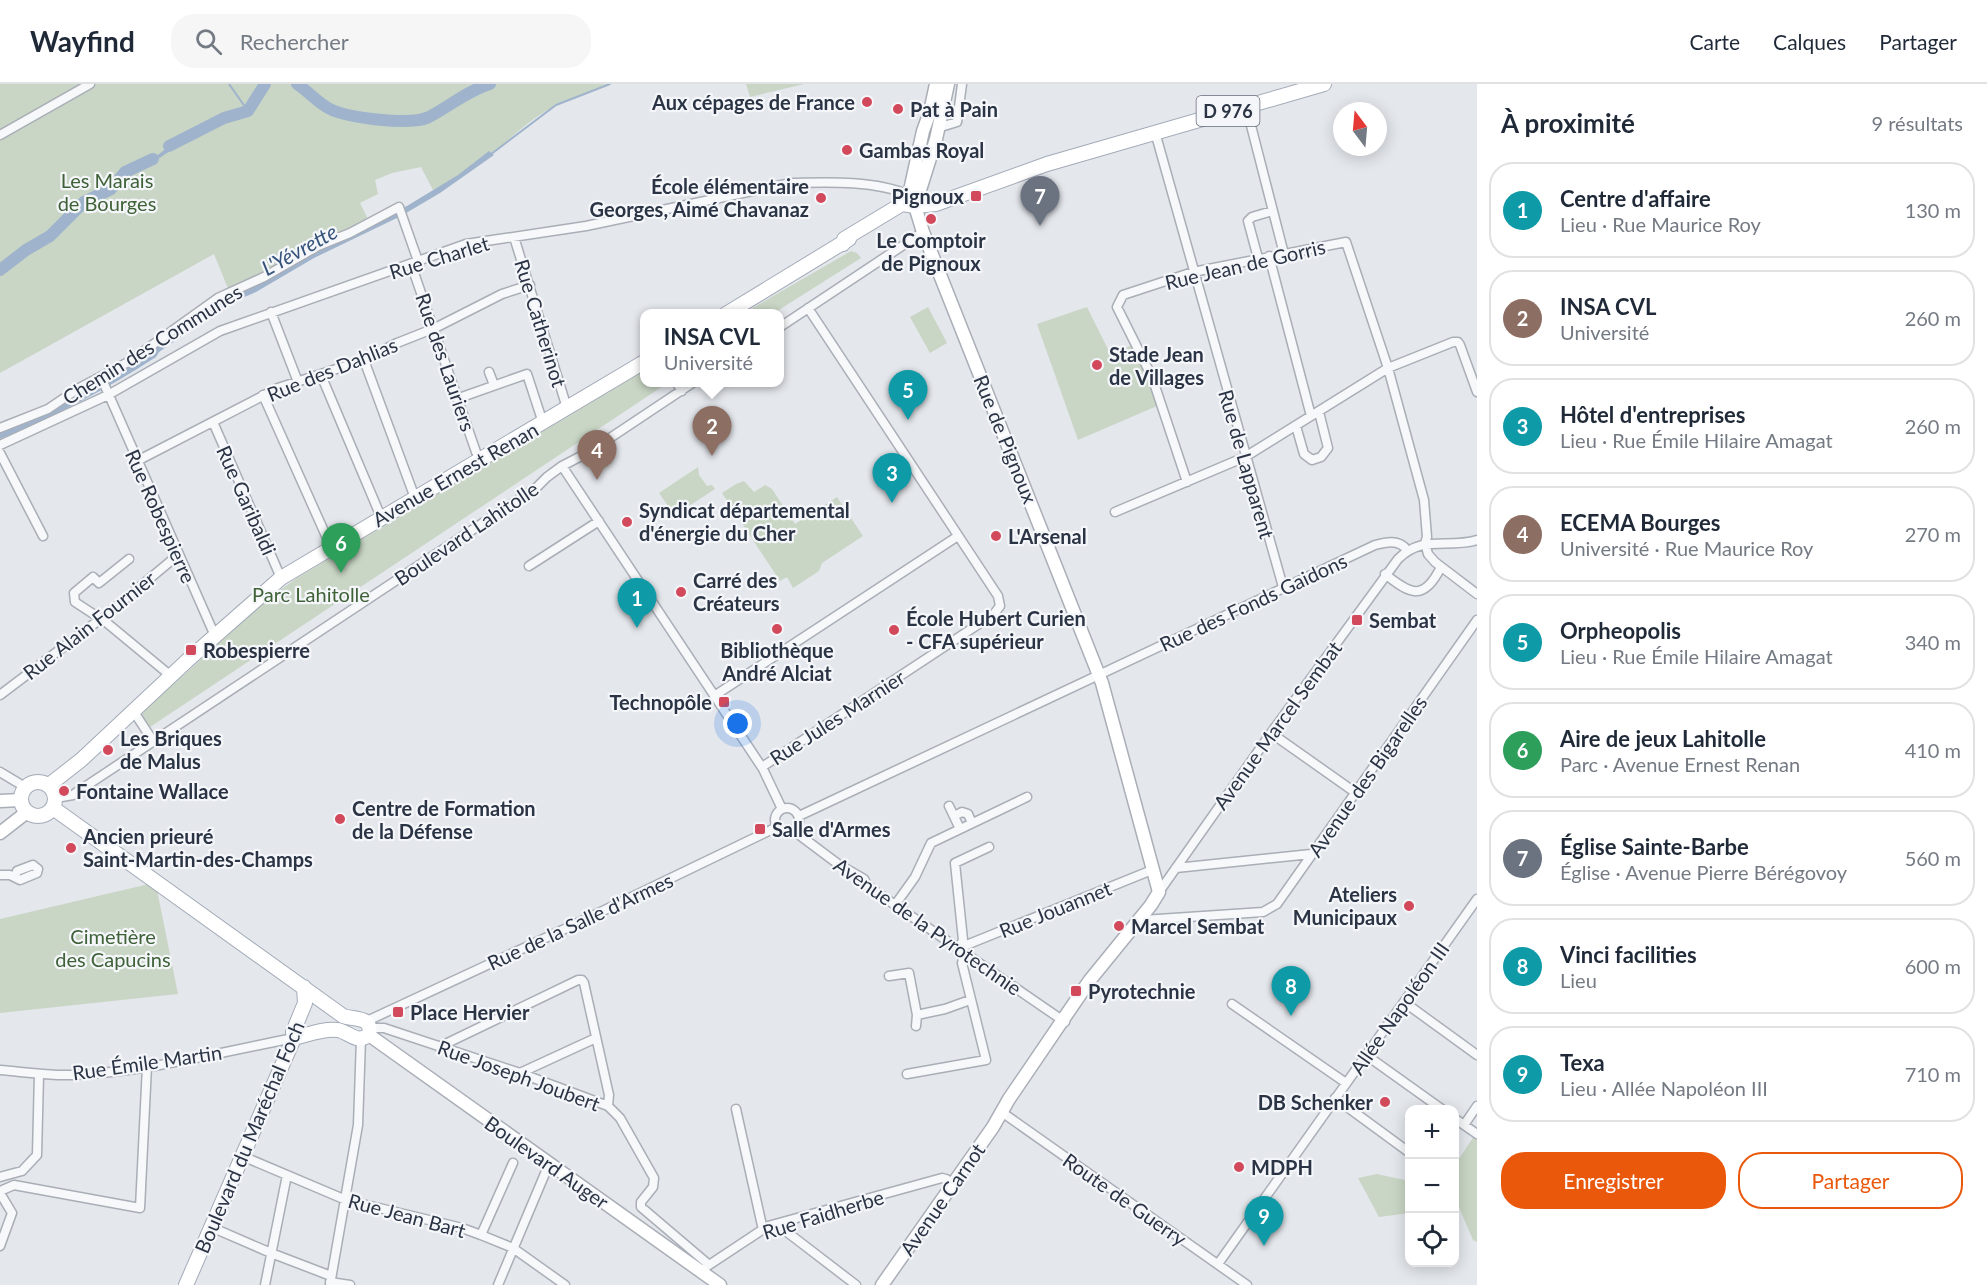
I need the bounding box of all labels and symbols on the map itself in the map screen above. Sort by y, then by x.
place label: Aux cépages de France [651,90,855,114]
marker: Aux cépages de France [860,95,874,109]
road number: D 976 [1196,96,1260,126]
place label: Pat à Pain [910,97,998,121]
marker: Pat à Pain [891,102,905,116]
north arrow [1333,102,1387,156]
place label: Gambas Royal [859,138,984,162]
marker: Gambas Royal [840,143,854,157]
park label: Les Marais de Bourges [58,168,156,215]
place label: École élémentaire Georges, Aimé Chavanaz [590,174,809,221]
pin: 7 [1020,176,1060,226]
place label: Pignoux [892,184,965,208]
marker: Pignoux [969,189,983,203]
marker: École élémentaire Georges, Aimé Chavanaz [814,191,828,205]
marker: Le Comptoir de Pignoux [924,212,938,226]
water label: L'Yévrette [257,218,341,280]
place label: Le Comptoir de Pignoux [876,228,986,275]
street label: Rue Charlet [386,230,492,284]
street label: Rue Jean de Gorris [1162,234,1328,294]
street label: Rue Catherinot [510,256,572,390]
street label: Chemin des Communes [58,279,246,409]
street label: Rue des Lauriers [411,290,481,434]
street label: Rue des Dahlias [263,332,401,406]
place label: Stade Jean de Villages [1109,342,1204,389]
marker: Stade Jean de Villages [1090,358,1104,372]
pin: 5 [888,370,928,420]
street label: Rue de Pignoux [969,371,1043,507]
street label: Rue de Lapparent [1214,387,1280,541]
pin: 2 [692,406,732,456]
street label: Avenue Ernest Renan [368,417,542,531]
pin: 4 [578,430,616,480]
street label: Rue Garibaldi [212,441,282,559]
street label: Rue Robespierre [121,445,201,587]
pin: 3 [872,454,912,503]
street label: Boulevard Lahitolle [390,476,542,590]
place label: Syndicat départemental d'énergie du Cher [639,498,850,545]
marker: Syndicat départemental d'énergie du Cher [620,515,634,529]
pin: 6 [322,524,360,573]
place label: L'Arsenal [1008,524,1087,548]
marker: L'Arsenal [989,529,1003,543]
street label: Rue des Fonds Gaidons [1155,548,1351,656]
street label: Rue Alain Fournier [18,565,161,684]
place label: Carré des Créateurs [693,568,780,615]
pin: 1 [618,578,656,628]
park label: Parc Lahitolle [252,582,370,606]
marker: Carré des Créateurs [674,585,688,599]
place label: École Hubert Curien - CFA supérieur [906,606,1086,653]
place label: Sembat [1369,608,1437,632]
marker: Sembat [1350,613,1364,627]
marker: Bibliothèque André Alciat [770,622,784,636]
marker: École Hubert Curien - CFA supérieur [887,623,901,637]
street label: Avenue Marcel Sembat [1208,636,1346,814]
place label: Robespierre [203,638,310,662]
place label: Bibliothèque André Alciat [720,638,834,685]
marker: Robespierre [184,643,198,657]
street label: Rue Jules Marnier [765,664,910,770]
place label: Technopôle [610,690,712,714]
street label: Avenue des Bigarelles [1302,691,1432,861]
marker: Technopôle [717,695,731,709]
your location [723,709,752,738]
place label: Les Briques de Malus [120,726,222,773]
marker: Les Briques de Malus [101,743,115,757]
place label: Fontaine Wallace [76,779,229,803]
marker: Fontaine Wallace [57,784,71,798]
place label: Centre de Formation de la Défense [352,796,536,843]
marker: Centre de Formation de la Défense [333,812,347,826]
place label: Salle d'Armes [772,817,891,841]
marker: Salle d'Armes [753,822,767,836]
place label: Ancien prieuré Saint-Martin-des-Champs [82,824,313,871]
marker: Ancien prieuré Saint-Martin-des-Champs [64,841,78,855]
street label: Avenue de la Pyrotechnie [830,852,1026,1000]
street label: Rue de la Salle d'Armes [483,867,677,975]
street label: Rue Jouannet [995,876,1115,942]
place label: Ateliers Municipaux [1293,882,1398,929]
marker: Ateliers Municipaux [1402,899,1416,913]
place label: Marcel Sembat [1131,914,1265,938]
marker: Marcel Sembat [1112,919,1126,933]
park label: Cimetière des Capucins [55,924,171,971]
street label: Allée Napoléon III [1344,937,1454,1079]
pin: 8 [1272,966,1310,1016]
place label: Pyrotechnie [1088,979,1196,1003]
marker: Pyrotechnie [1069,984,1083,998]
place label: Place Hervier [410,1000,530,1024]
marker: Place Hervier [391,1005,405,1019]
street label: Boulevard du Maréchal Foch [189,1017,309,1257]
street label: Rue Joseph Joubert [435,1035,603,1115]
street label: Rue Émile Martin [71,1040,223,1084]
place label: DB Schenker [1258,1090,1374,1114]
marker: DB Schenker [1378,1095,1392,1109]
street label: Boulevard Auger [481,1110,614,1214]
street label: Avenue Carnot [894,1138,990,1260]
street label: Route de Guerry [1059,1148,1192,1251]
place label: MDPH [1251,1155,1313,1179]
marker: MDPH [1232,1160,1246,1174]
street label: Rue Faidherbe [759,1184,887,1244]
street label: Rue Jean Bart [346,1188,468,1242]
pin: 9 [1244,1196,1284,1246]

